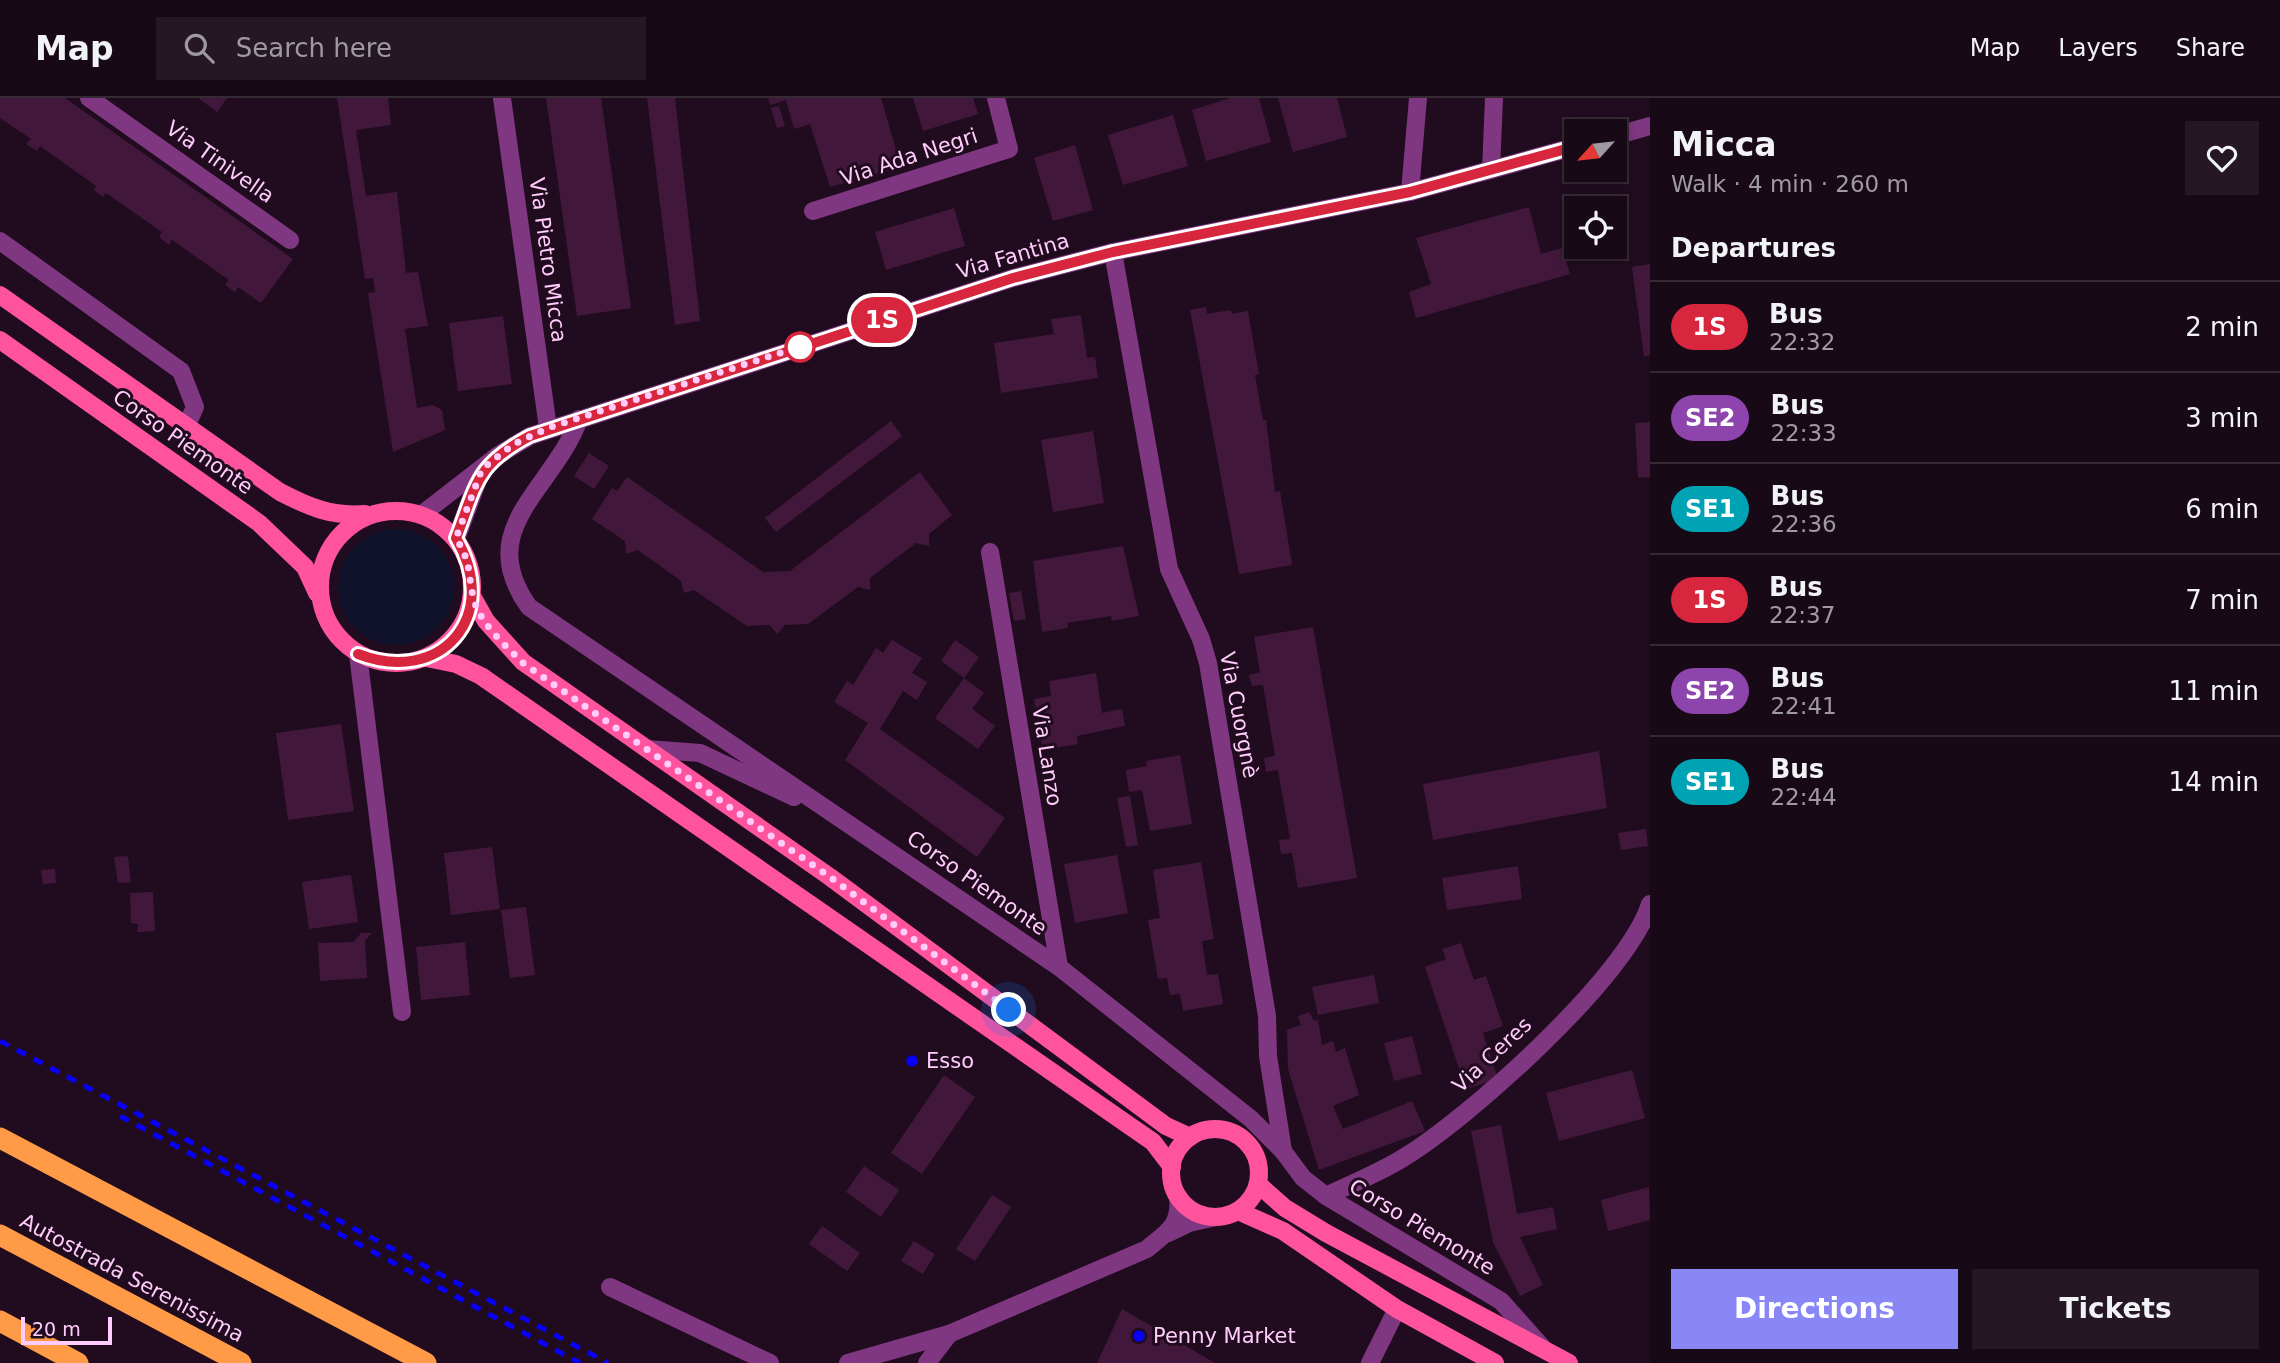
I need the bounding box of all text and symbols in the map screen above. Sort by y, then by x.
search box [156,17,646,80]
text: Map [35,29,114,68]
icon: search [180,29,218,67]
text: Search here [236,33,392,63]
text: Map [1970,34,2020,62]
text: Layers [2058,34,2138,62]
text: Share [2176,34,2245,62]
street label: Via Tinivella [161,116,279,208]
north arrow [1564,119,1628,182]
map controls [1564,119,1627,259]
button: heart [2185,121,2259,195]
street label: Via Ada Negri [837,124,981,190]
text: Micca [1671,125,1777,164]
text: Walk · 4 min · 260 m [1671,171,1909,197]
street label: Via Pietro Micca [525,176,571,344]
button: locate [1564,196,1627,259]
street label: Via Fantina [954,228,1072,284]
text: Departures [1671,233,1836,263]
line badge: 1S [850,297,914,343]
text: Bus [1769,299,1823,329]
text: 1S [865,306,899,334]
text: 2 min [2185,312,2259,342]
text: 1S [1693,313,1726,341]
text: 22:32 [1769,329,1835,355]
unlabelled marker [785,332,815,362]
street label: Corso Piemonte [108,385,258,499]
text: Bus [1770,390,1824,420]
text: 3 min [2185,403,2259,433]
text: SE2 [1685,404,1735,432]
text: 22:33 [1770,420,1837,446]
text: Bus [1770,481,1824,511]
text: 6 min [2185,494,2259,524]
text: SE1 [1685,495,1735,523]
text: 22:36 [1770,511,1837,537]
text: Bus [1769,572,1823,602]
text: 7 min [2185,585,2259,615]
text: 1S [1693,586,1726,614]
text: 22:37 [1769,602,1835,628]
street label: Via Cuorgnè [1215,650,1263,780]
text: Bus [1770,663,1824,693]
text: 11 min [2169,676,2259,706]
text: SE2 [1685,677,1735,705]
text: 22:41 [1770,693,1837,719]
street label: Via Lanzo [1027,704,1067,808]
text: Bus [1770,754,1824,784]
text: 14 min [2169,767,2259,797]
text: SE1 [1685,768,1735,796]
text: 22:44 [1770,784,1837,810]
street label: Corso Piemonte [902,826,1052,940]
your location [991,992,1026,1027]
street label: Via Ceres [1448,1012,1536,1098]
place label: Esso [926,1049,974,1073]
marker: Esso [904,1053,920,1069]
street label: Corso Piemonte [1345,1174,1499,1280]
street label: Autostrada Serenissima [16,1209,248,1347]
button: Directions [1671,1269,1958,1349]
button: Tickets [1972,1269,2259,1349]
scale bar [21,1314,112,1346]
text: 20 m [32,1318,81,1340]
place label: Penny Market [1153,1324,1296,1348]
marker: Penny Market [1131,1328,1147,1344]

